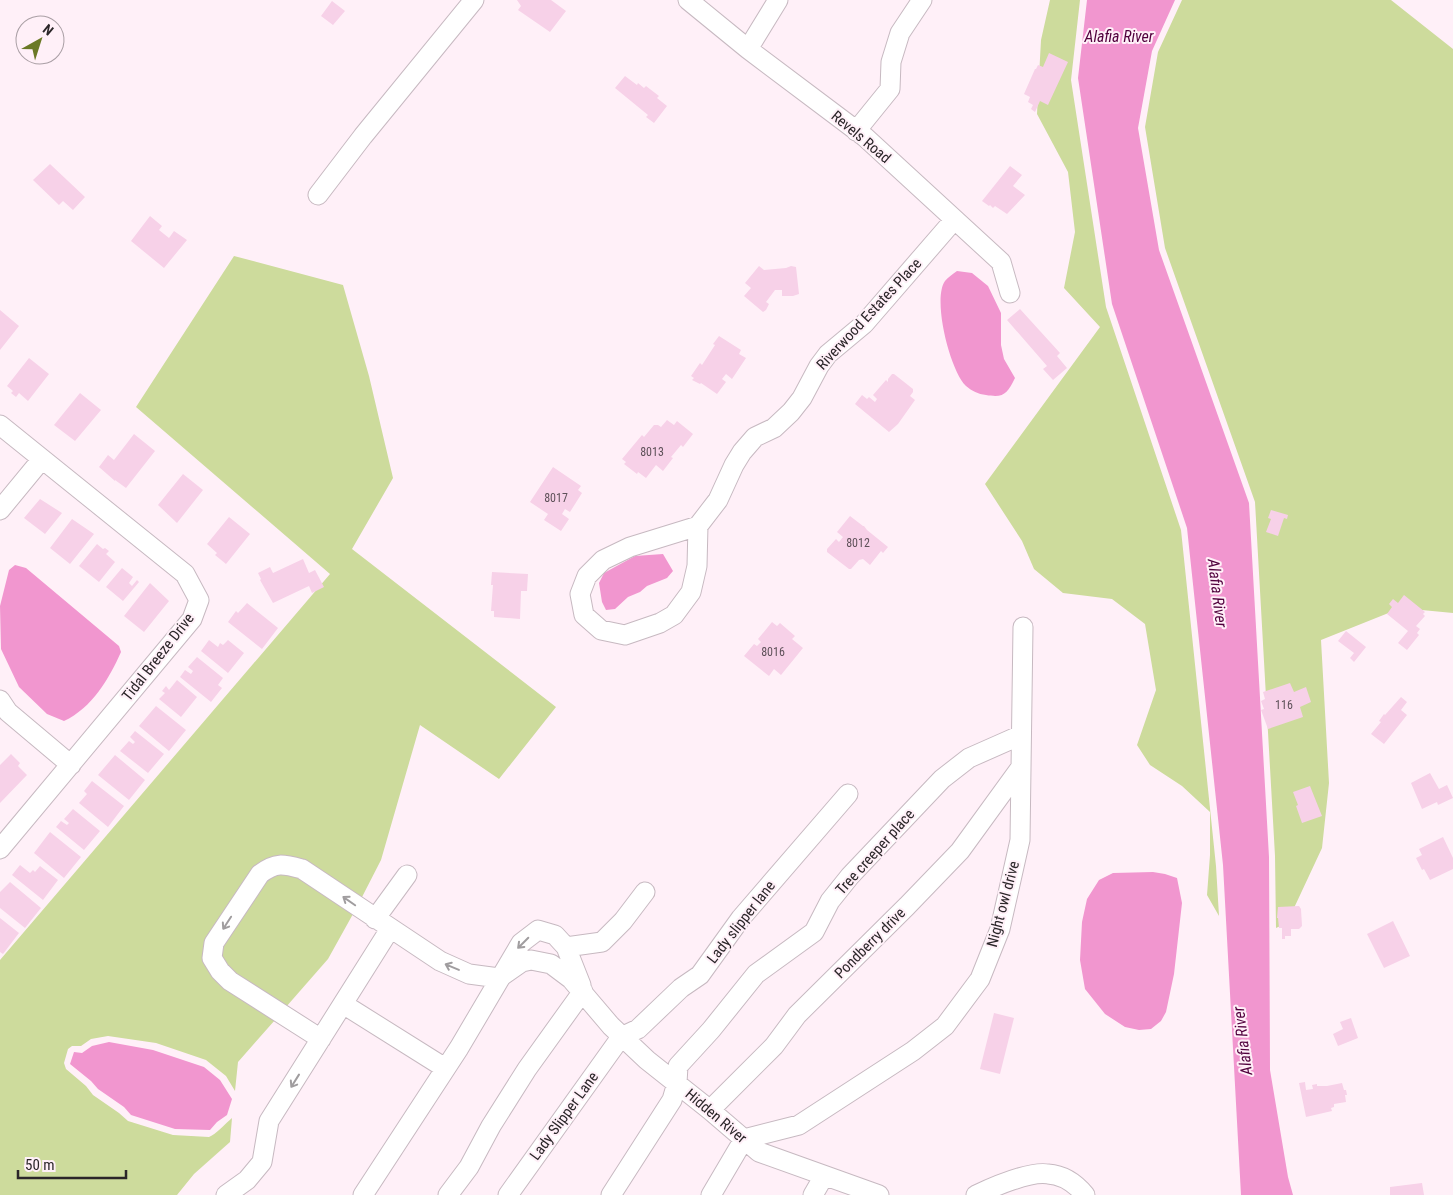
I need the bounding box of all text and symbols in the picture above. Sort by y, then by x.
north arrow [15,15,65,65]
text: N [40,21,57,39]
water label: Alafia River [1084,27,1155,46]
street label: Revels Road [828,107,894,167]
street label: Riverwood Estates Place [813,255,925,373]
house number: 8013 [640,445,664,459]
house number: 8017 [544,491,568,505]
house number: 8012 [846,536,870,550]
water label: Alafia River [1204,557,1231,630]
street label: Tidal Breeze Drive [118,610,198,704]
house number: 8016 [761,645,785,659]
house number: 116 [1275,698,1293,712]
street label: Tree creeper place [832,805,918,899]
street label: Night owl drive [983,859,1023,949]
street label: Lady slipper lane [703,877,779,967]
one-way arrow [343,896,357,906]
street label: Pondberry drive [831,904,909,982]
one-way arrow [222,916,232,930]
one-way arrow [517,937,529,949]
one-way arrow [445,961,460,971]
water label: Alafia River [1229,1004,1256,1077]
street label: Lady Slipper Lane [526,1068,602,1164]
one-way arrow [289,1073,299,1087]
street label: Hidden River [682,1085,751,1147]
scale bar [18,1148,125,1180]
text: 50 m [25,1156,55,1174]

